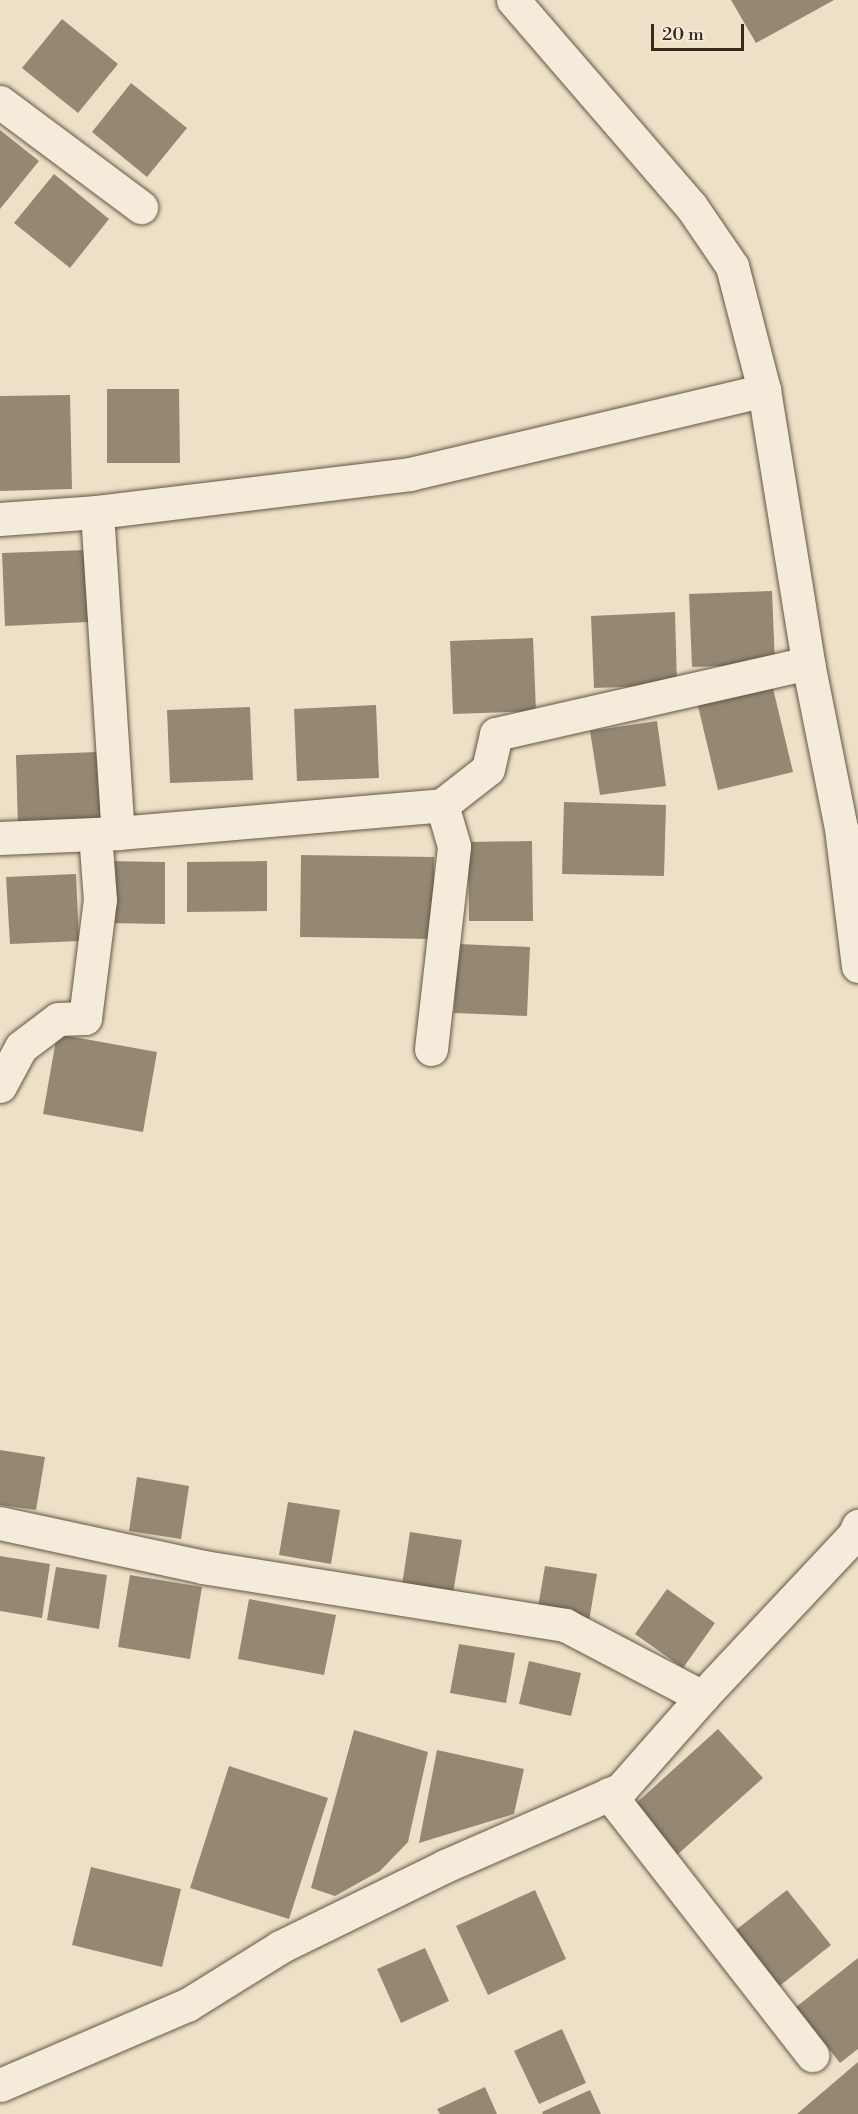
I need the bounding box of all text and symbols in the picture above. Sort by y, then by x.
scale bar [654,12,747,50]
text: 20 m [662,23,704,46]

